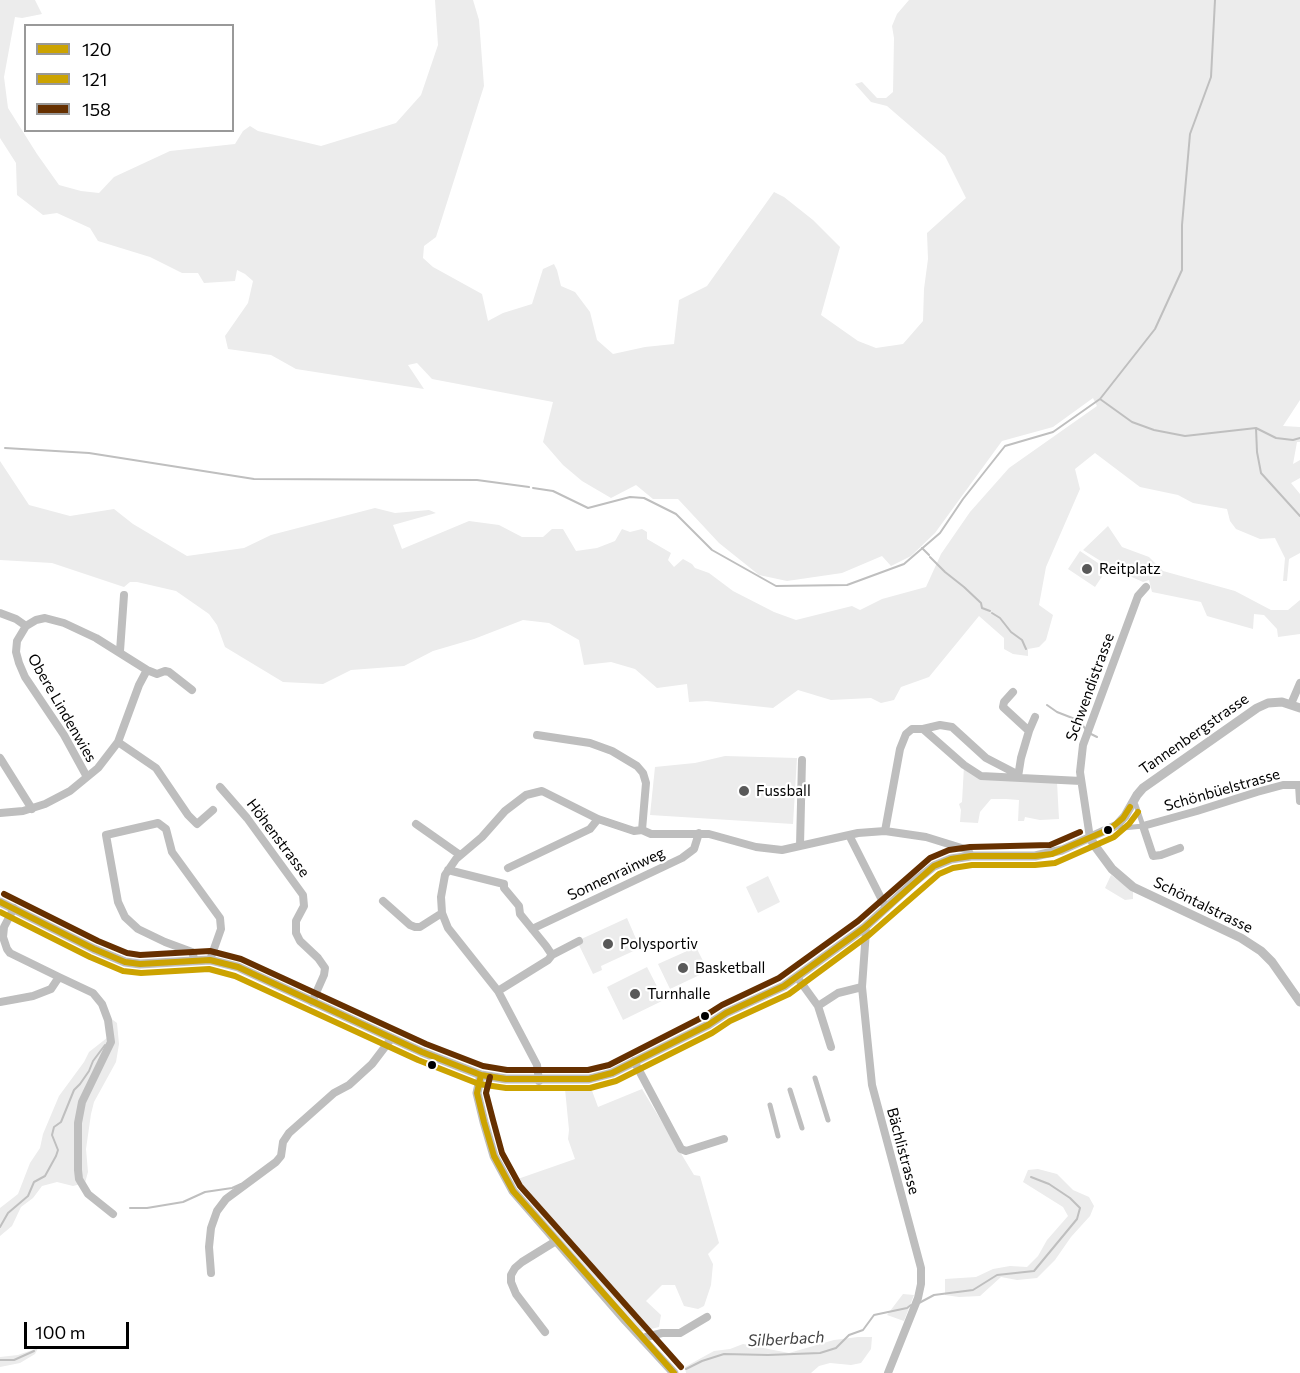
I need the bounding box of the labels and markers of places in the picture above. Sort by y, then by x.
place label: Reitplatz [1099,560,1161,578]
marker: Reitplatz [1080,562,1094,576]
place label: Fussball [756,782,811,800]
marker: Fussball [737,784,751,798]
unlabelled marker [1102,824,1114,836]
place label: Polysportiv [620,935,698,953]
marker: Polysportiv [601,937,615,951]
place label: Basketball [695,959,765,977]
marker: Basketball [676,961,690,975]
place label: Turnhalle [647,985,710,1003]
marker: Turnhalle [628,987,642,1001]
unlabelled marker [699,1010,711,1022]
unlabelled marker [426,1059,438,1071]

